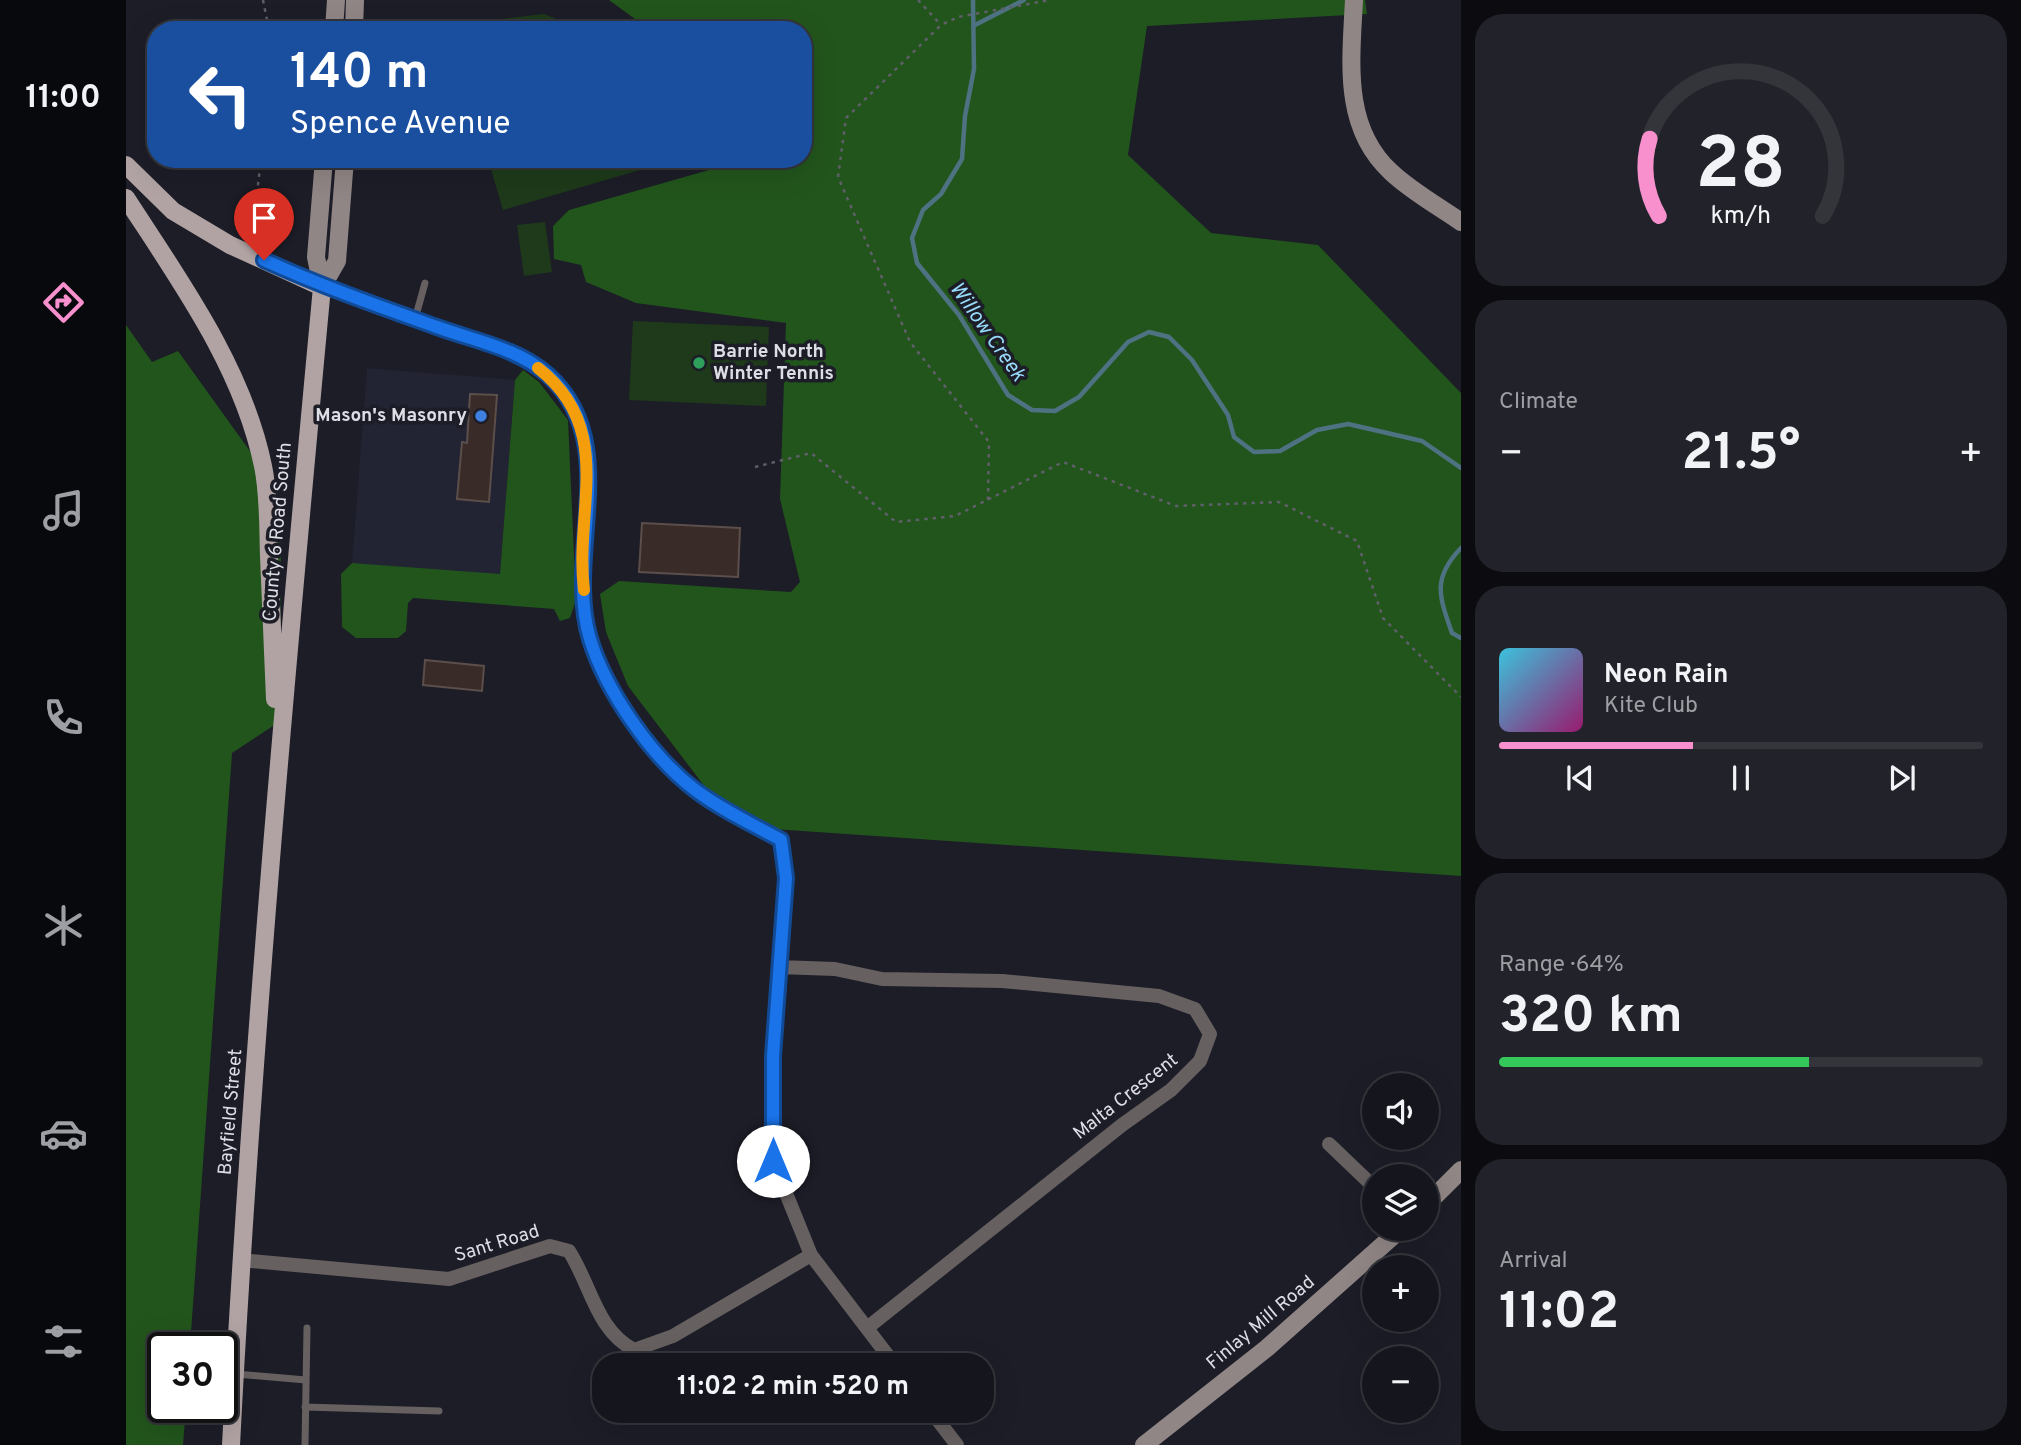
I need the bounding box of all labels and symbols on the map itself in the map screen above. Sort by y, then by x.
pin [234,188,294,260]
water label: Willow Creek [943,277,1031,387]
place label: Barrie North Winter Tennis [713,340,834,386]
marker: Barrie North Winter Tennis [691,355,707,371]
place label: Mason's Masonry [315,404,467,428]
marker: Mason's Masonry [473,408,489,424]
street label: County 6 Road South [258,441,298,623]
street label: Bayfield Street [214,1048,248,1176]
street label: Malta Crescent [1069,1049,1183,1145]
position arrow [736,1124,810,1198]
street label: Sant Road [452,1220,542,1268]
street label: Finlay Mill Road [1202,1271,1320,1375]
speed limit sign: 30 [147,1332,238,1423]

